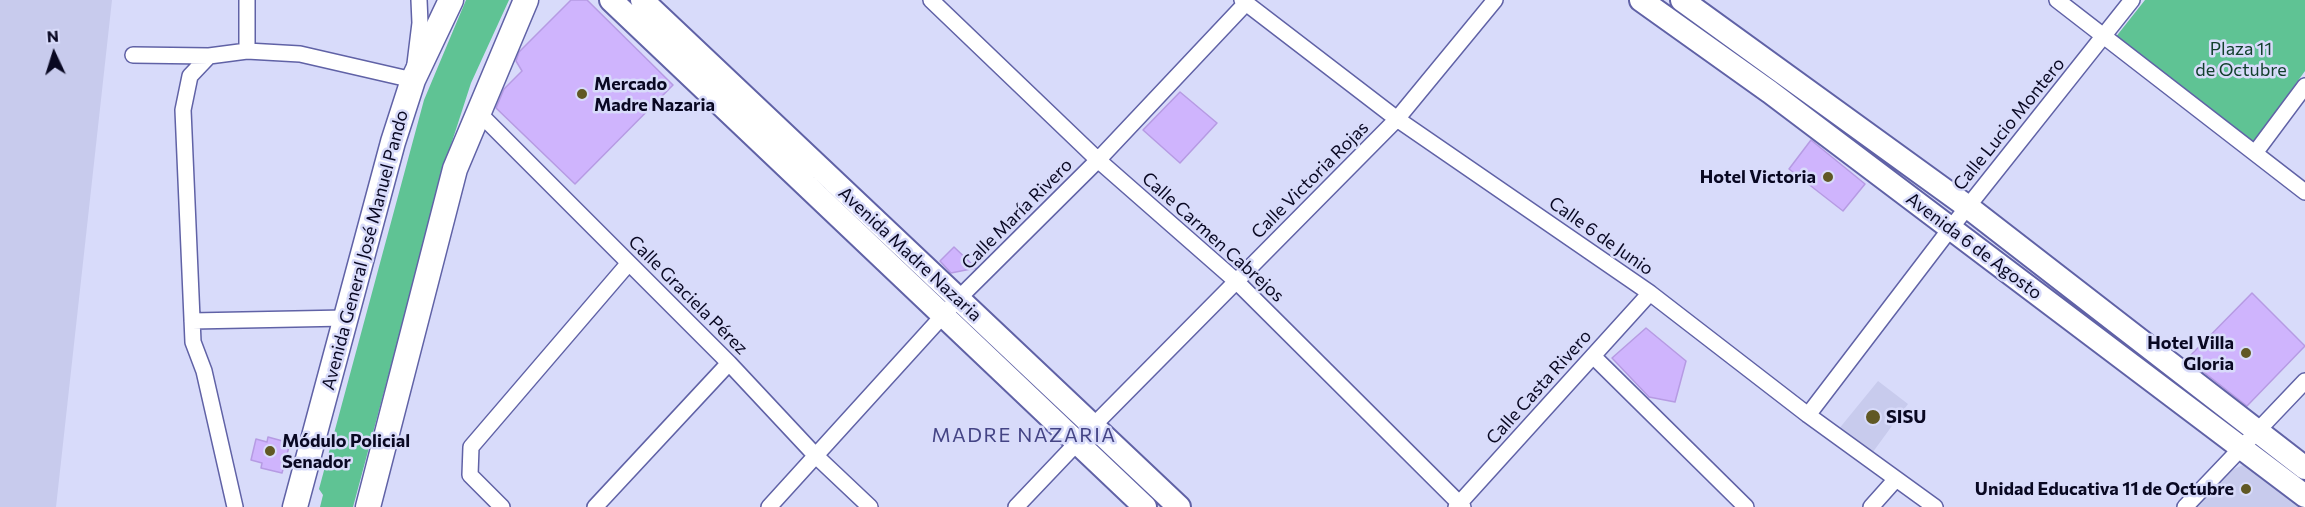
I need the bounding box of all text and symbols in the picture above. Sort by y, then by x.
north arrow [24,24,84,84]
text: N [46,26,59,45]
park label: Plaza 11 de Octubre [2195,38,2287,80]
street label: Calle Lucio Montero [1949,53,2069,195]
place label: Mercado Madre Nazaria [594,73,715,116]
marker: Mercado Madre Nazaria [575,87,589,101]
street label: Avenida General José Manuel Pando [317,108,413,392]
street label: Calle Victoria Rojas [1247,117,1373,243]
street label: Calle María Rivero [957,154,1077,274]
place label: Hotel Victoria [1700,166,1816,188]
street label: Calle Carmen Cabrejos [1137,167,1289,307]
marker: Hotel Victoria [1821,170,1835,184]
street label: Avenida Madre Nazaria [834,182,986,326]
street label: Avenida 6 de Agosto [1902,188,2046,304]
street label: Calle 6 de Junio [1545,192,1657,280]
street label: Calle Graciela Pérez [624,231,752,359]
street label: Calle Casta Rivero [1482,325,1596,449]
place label: Hotel Villa Gloria [2147,332,2234,374]
marker: Hotel Villa Gloria [2239,346,2253,360]
place label: SISU [1886,406,1926,428]
marker: SISU [1864,408,1882,426]
district label: MADRE NAZARIA [931,423,1117,447]
place label: Módulo Policial Senador [282,430,410,472]
marker: Módulo Policial Senador [263,444,277,458]
place label: Unidad Educativa 11 de Octubre [1975,478,2234,500]
marker: Unidad Educativa 11 de Octubre [2239,482,2253,496]

